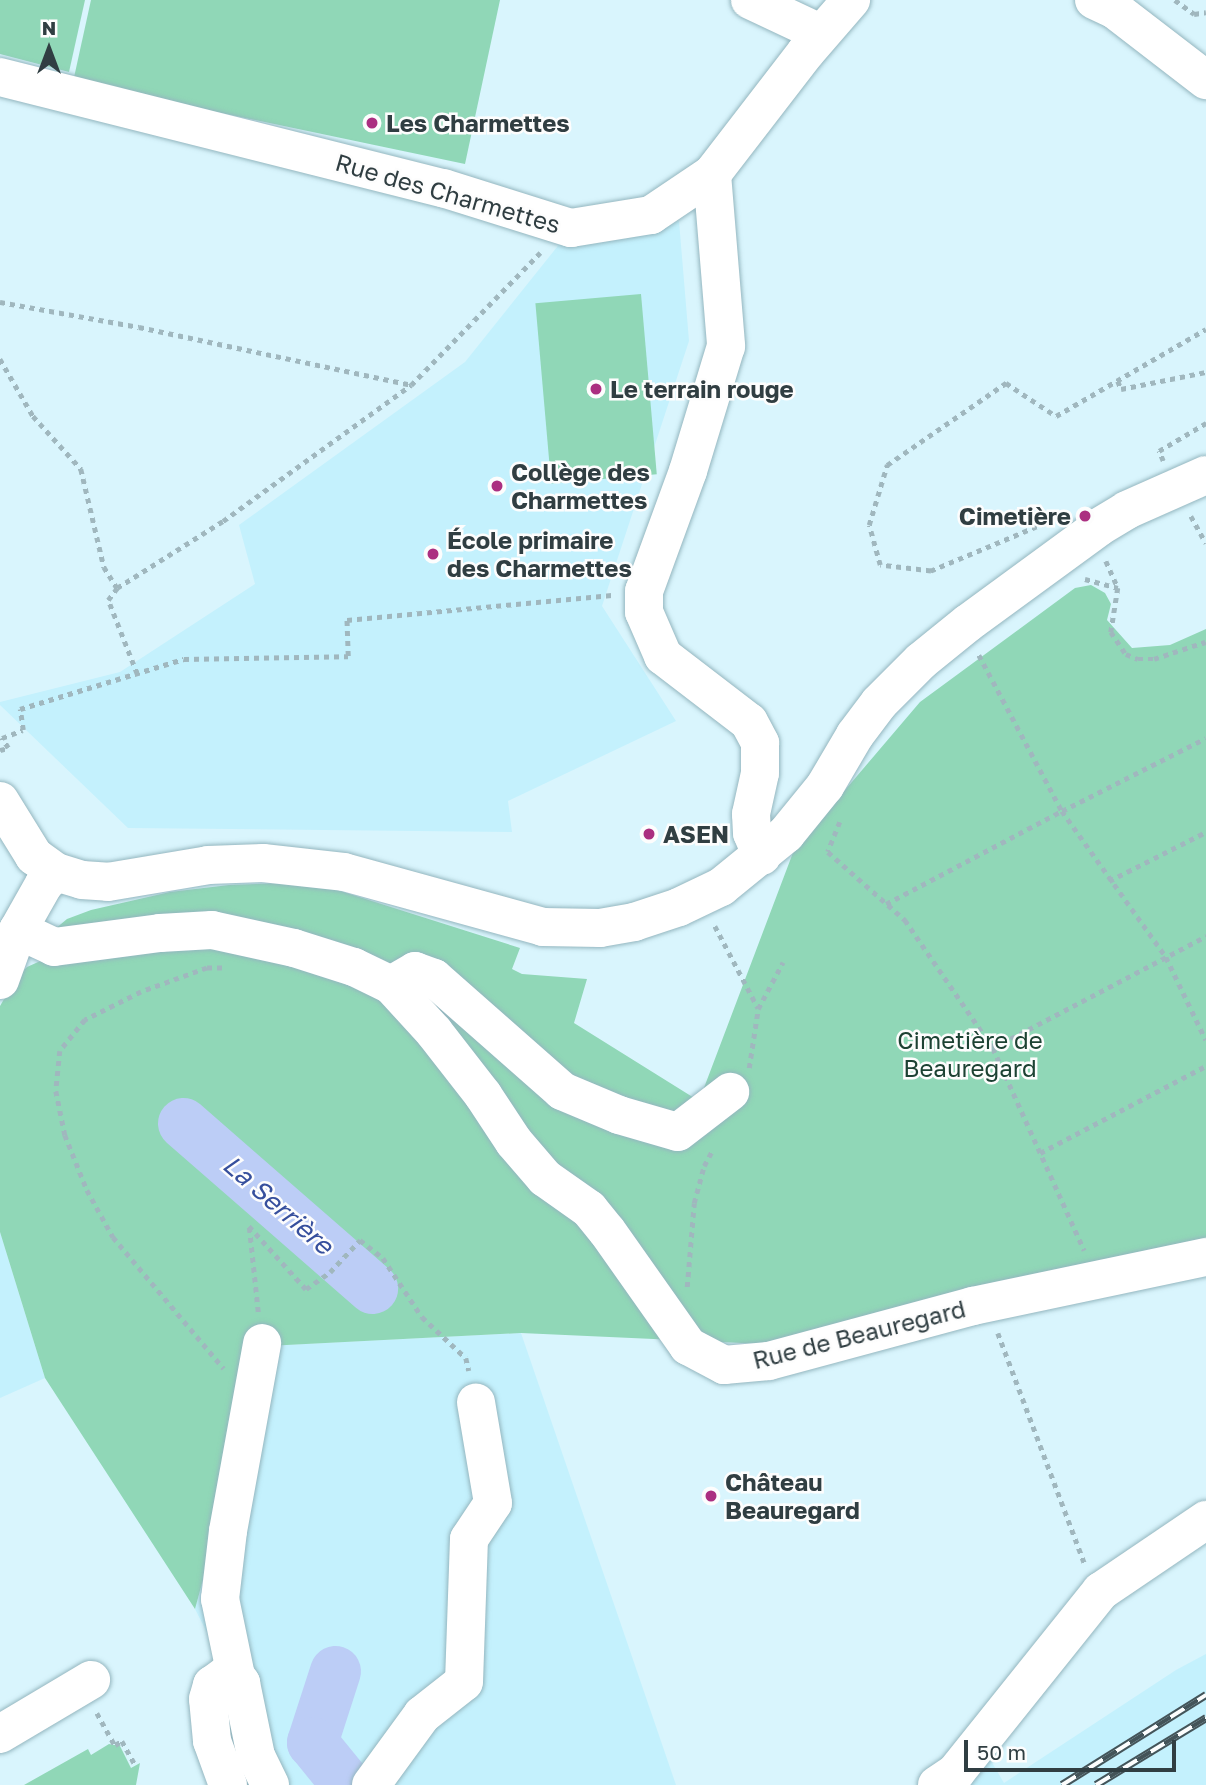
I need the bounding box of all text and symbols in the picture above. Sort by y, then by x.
north arrow [14,14,84,84]
text: N [42,16,56,39]
place label: Les Charmettes [386,109,570,137]
marker: Les Charmettes [364,115,380,131]
street label: Rue des Charmettes [332,147,564,239]
place label: Le terrain rouge [610,375,794,403]
marker: Le terrain rouge [588,381,604,397]
place label: Collège des Charmettes [511,458,650,514]
marker: Collège des Charmettes [489,478,505,494]
place label: Cimetière [959,502,1071,530]
marker: Cimetière [1077,508,1093,524]
place label: École primaire des Charmettes [447,526,632,582]
marker: École primaire des Charmettes [425,546,441,562]
place label: ASEN [663,820,729,848]
marker: ASEN [641,826,657,842]
park label: Cimetière de Beauregard [897,1026,1043,1082]
water label: La Serrière [217,1149,339,1261]
street label: Rue de Beauregard [750,1294,968,1374]
place label: Château Beauregard [725,1468,860,1524]
marker: Château Beauregard [703,1488,719,1504]
scale bar [968,1726,1180,1770]
text: 50 m [977,1739,1026,1765]

